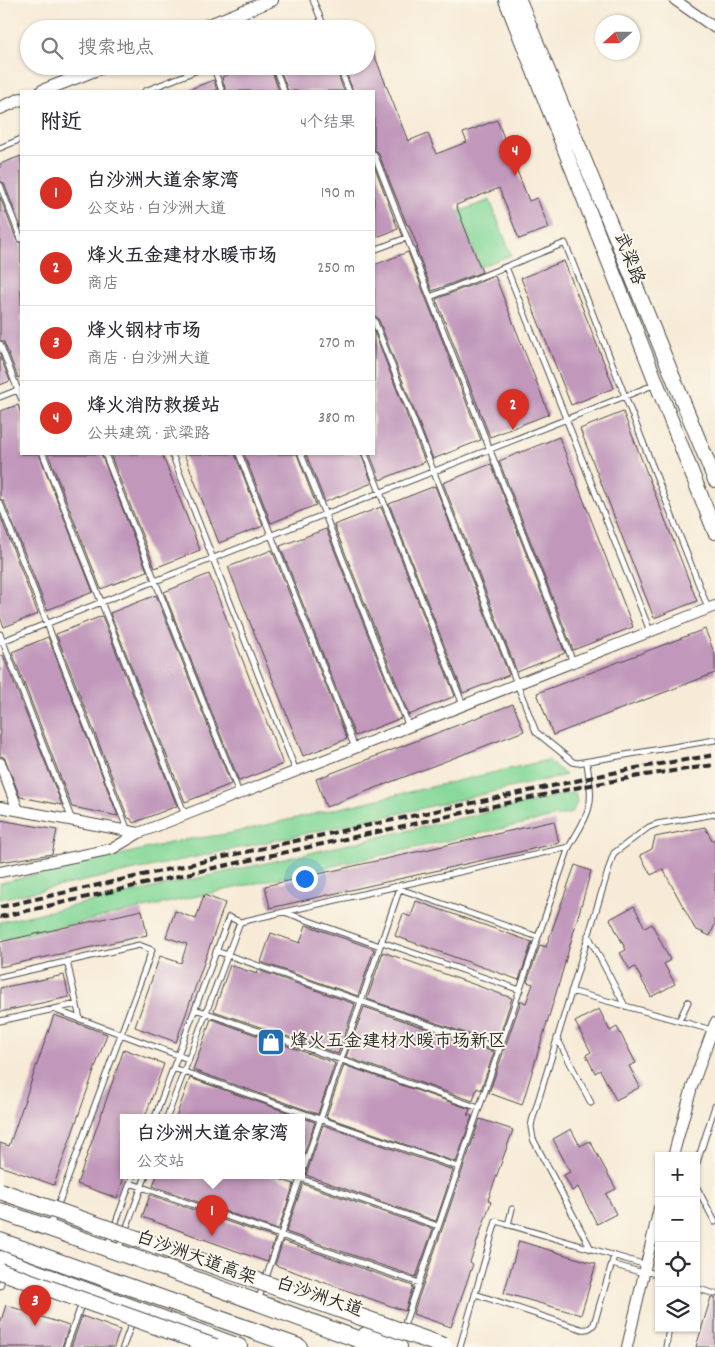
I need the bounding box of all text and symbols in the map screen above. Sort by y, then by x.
north arrow [595,15,640,60]
search box [20,20,375,75]
icon: search [38,34,66,62]
text: 搜索地点 [78,36,154,63]
text: 附近 [40,109,82,139]
text: 4个结果 [300,112,355,135]
pin: 4 [499,135,531,176]
text: 白沙洲大道余家湾 [87,169,239,196]
text: 1 [54,182,58,205]
text: 190 m [321,182,355,205]
text: 公交站 · 白沙洲大道 [87,198,226,221]
street label: 武梁路 [607,229,649,289]
text: 烽火五金建材水暖市场 [87,244,277,271]
text: 2 [53,257,60,280]
text: 250 m [317,257,355,280]
text: 商店 [87,273,119,296]
text: 烽火钢材市场 [87,319,201,346]
text: 3 [52,332,60,355]
text: 270 m [319,332,355,355]
text: 商店 · 白沙洲大道 [87,348,210,371]
pin: 2 [497,389,529,430]
text: 烽火消防救援站 [87,394,220,421]
text: 4 [53,407,59,430]
text: 380 m [318,407,355,430]
text: 公共建筑 · 武梁路 [87,423,210,446]
your location [292,866,318,892]
shop icon: 烽火五金建材水暖市场新区 [256,1027,286,1057]
place label: 烽火五金建材水暖市场新区 [290,1030,506,1055]
popup [120,1114,305,1179]
text: 白沙洲大道余家湾 [136,1122,289,1149]
text: 公交站 [136,1151,185,1174]
map controls [655,1152,700,1332]
button: + [655,1152,700,1197]
pin: 1 [196,1195,228,1236]
button: − [655,1197,700,1242]
street label: 白沙洲大道高架 [133,1226,259,1292]
button: locate [655,1242,700,1287]
street label: 白沙洲大道 [272,1272,366,1324]
pin: 3 [19,1285,51,1326]
button: layers [655,1287,700,1332]

